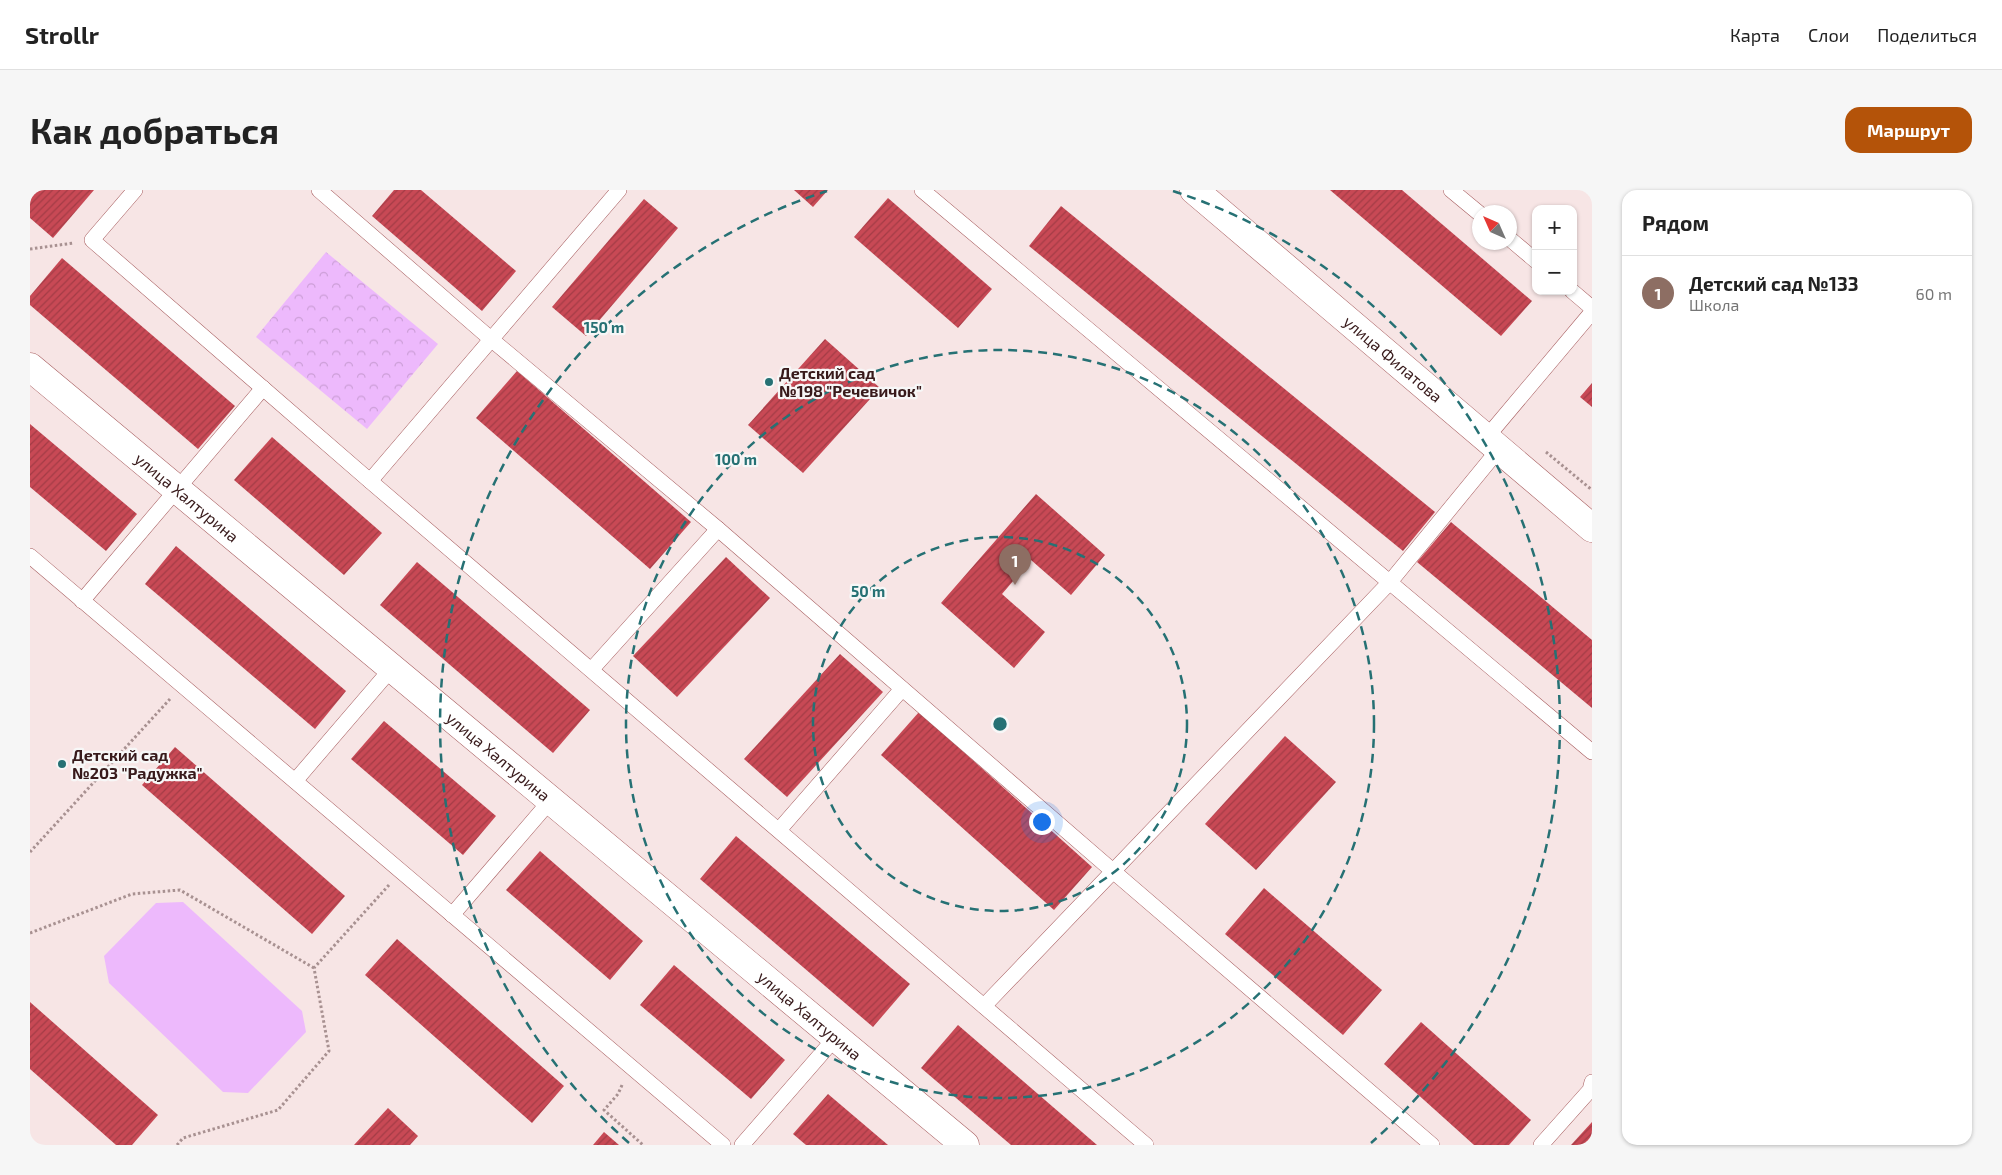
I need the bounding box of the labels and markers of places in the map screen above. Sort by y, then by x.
place label: Детский сад №198 "Речевичок" [779,363,922,400]
marker: Детский сад №198 "Речевичок" [763,376,775,388]
pin: 1 [999,544,1031,585]
centre of rings [991,715,1009,733]
place label: Детский сад №203 "Радужка" [72,745,203,782]
marker: Детский сад №203 "Радужка" [56,758,68,770]

